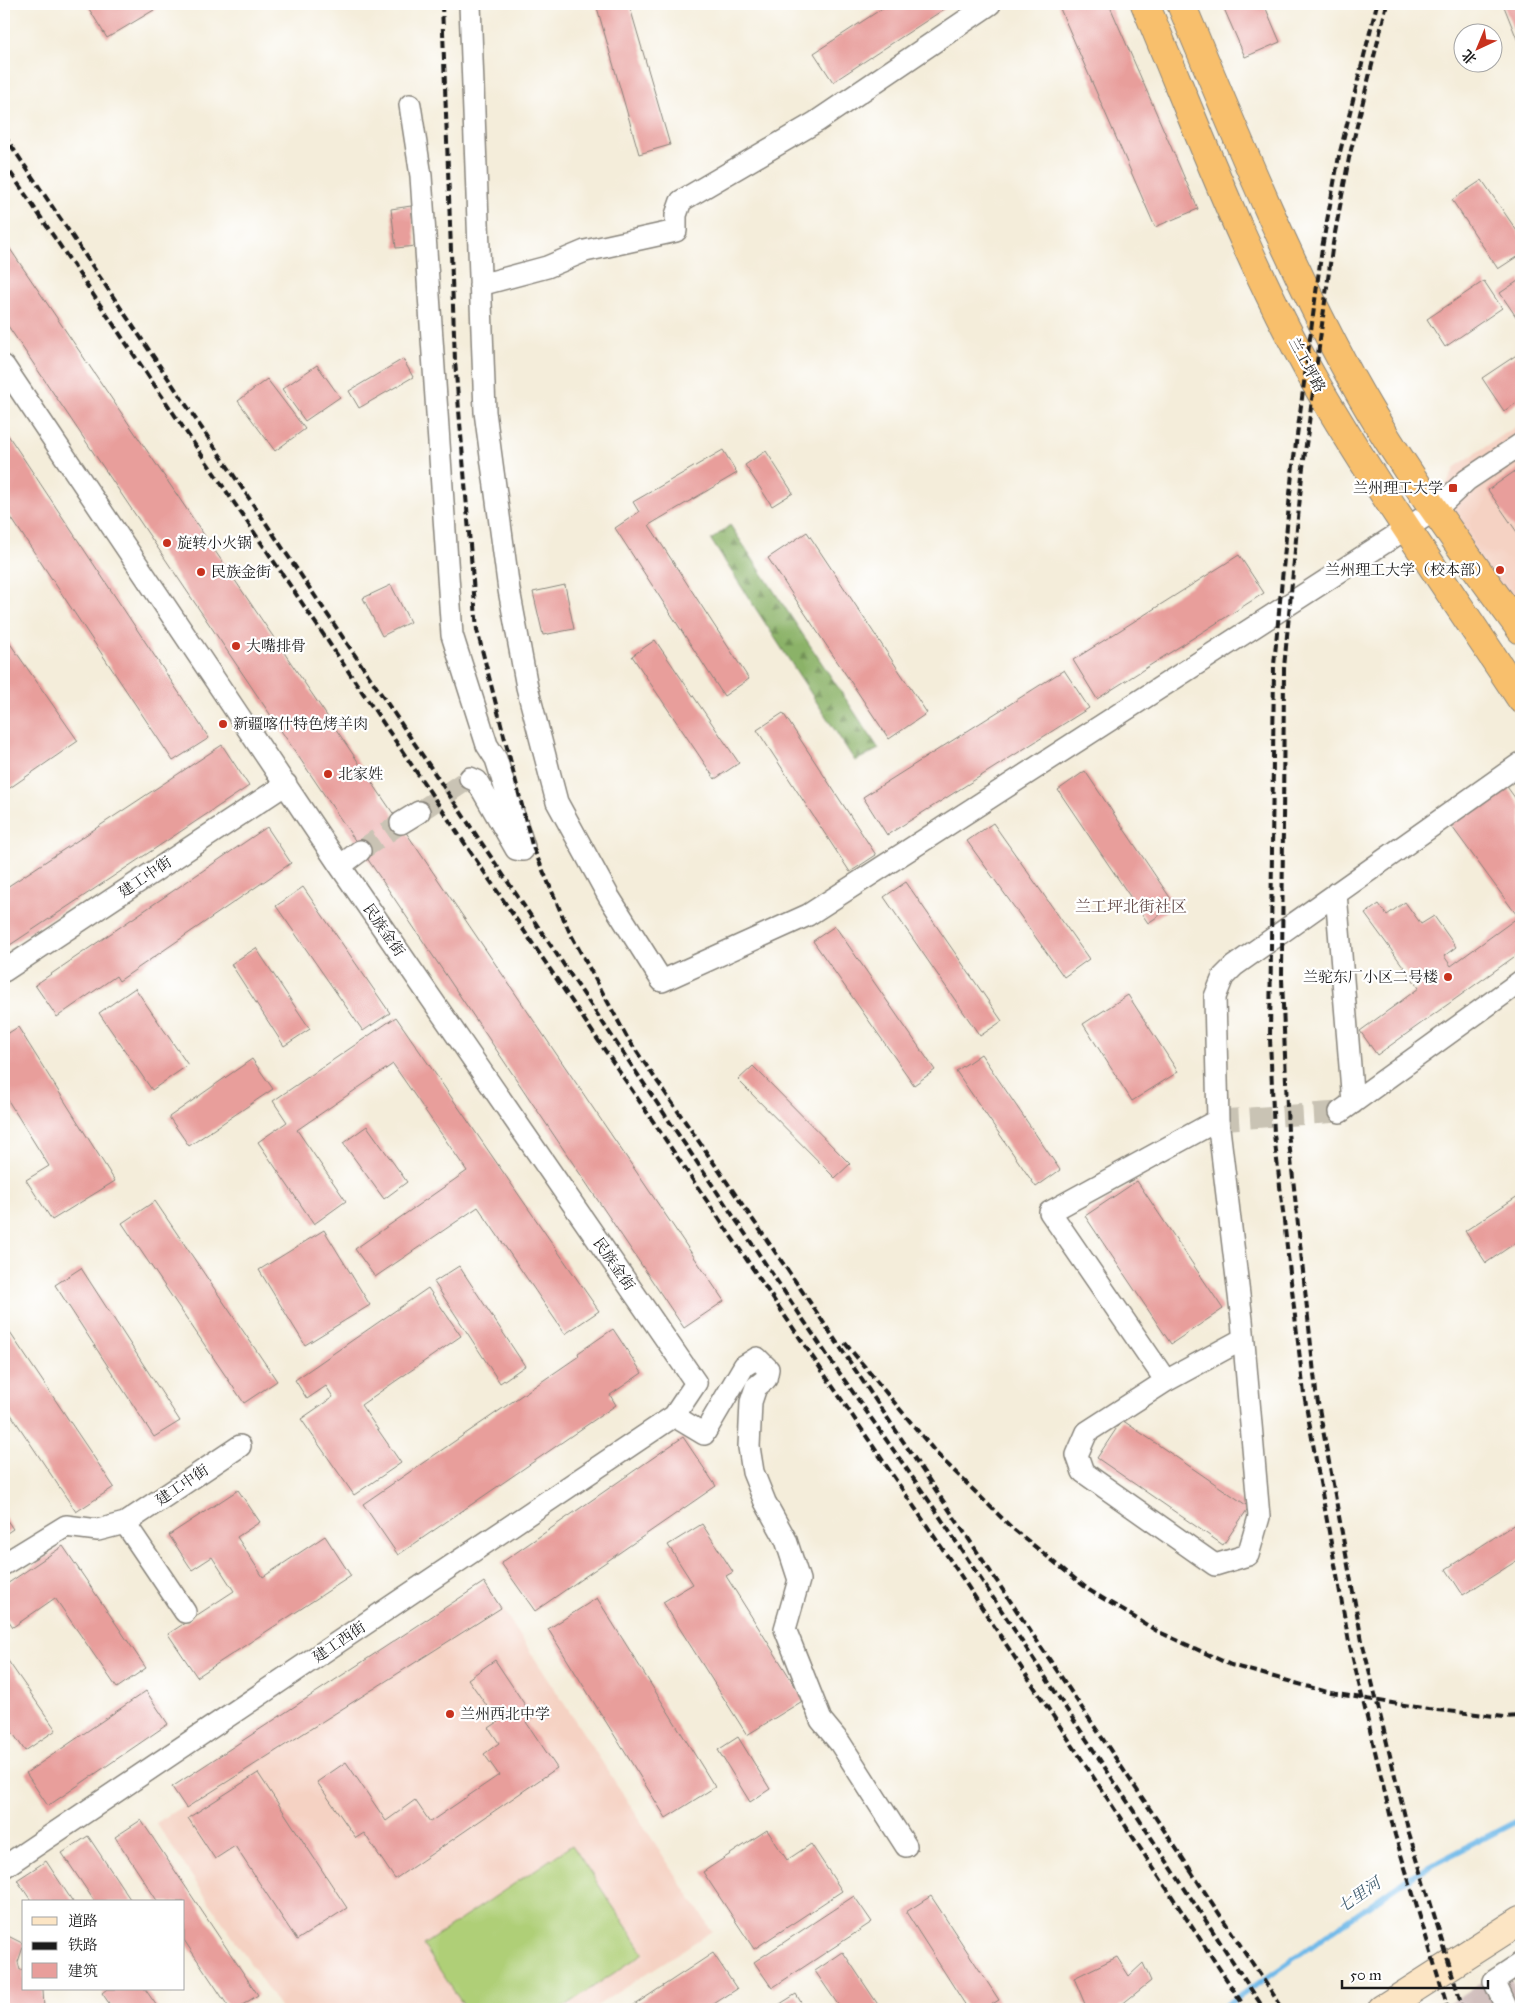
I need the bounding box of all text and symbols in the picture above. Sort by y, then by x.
north arrow [1452,22,1502,72]
text: 北 [1458,46,1480,68]
street label: 兰工坪路 [1285,334,1329,396]
place label: 兰州理工大学 [1353,479,1443,497]
marker: 兰州理工大学 [1447,482,1459,494]
place label: 旋转小火锅 [177,534,252,552]
marker: 旋转小火锅 [161,537,173,549]
place label: 兰州理工大学（校本部） [1325,561,1490,579]
place label: 民族金街 [211,563,271,581]
marker: 兰州理工大学（校本部） [1494,564,1506,576]
marker: 民族金街 [195,566,207,578]
place label: 大嘴排骨 [246,637,306,655]
marker: 大嘴排骨 [230,640,242,652]
place label: 新疆喀什特色烤羊肉 [233,715,368,733]
marker: 新疆喀什特色烤羊肉 [217,718,229,730]
place label: 北家姓 [338,765,383,783]
marker: 北家姓 [322,768,334,780]
street label: 建工中街 [115,853,175,901]
district label: 兰工坪北街社区 [1075,897,1187,916]
street label: 民族金街 [359,900,409,960]
place label: 兰驼东厂小区二号楼 [1303,968,1438,986]
marker: 兰驼东厂小区二号楼 [1442,971,1454,983]
street label: 民族金街 [589,1234,639,1294]
street label: 建工中街 [152,1461,212,1509]
street label: 建工西街 [309,1618,369,1666]
place label: 兰州西北中学 [460,1705,550,1723]
marker: 兰州西北中学 [444,1708,456,1720]
water label: 七里河 [1334,1872,1387,1917]
legend [22,1900,185,1990]
text: 道路 [68,1912,98,1930]
text: 铁路 [68,1936,98,1954]
scale bar [1342,1958,1489,1990]
text: 建筑 [68,1962,98,1980]
text: 50 m [1350,1966,1382,1984]

